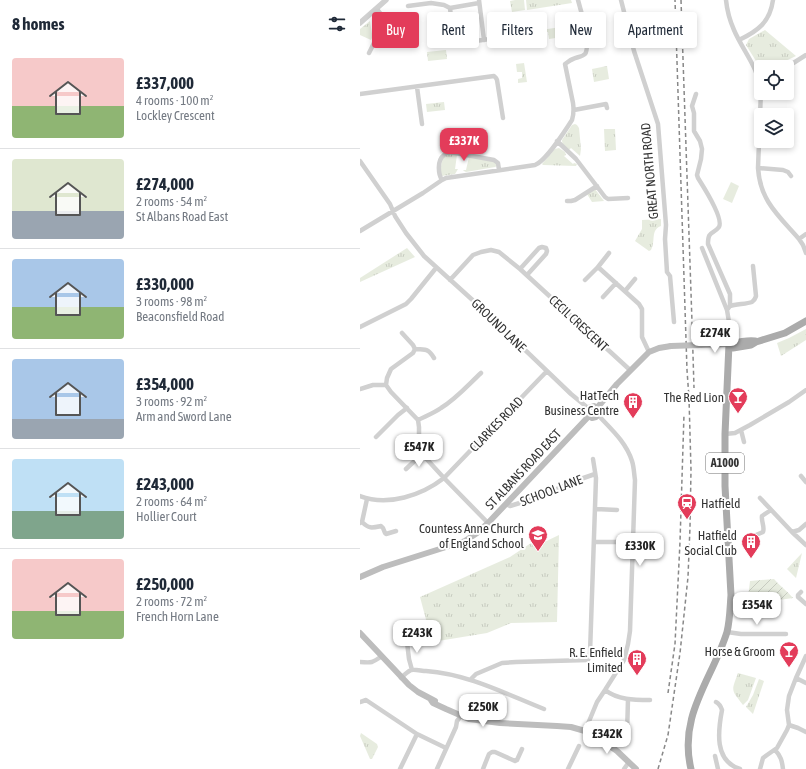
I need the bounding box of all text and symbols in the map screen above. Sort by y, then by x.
chip: Buy [372,12,419,48]
chip: Rent [427,12,479,48]
chip: Filters [487,12,547,48]
chip: New [555,12,606,48]
chip: Apartment [614,12,697,48]
icon: filters [326,13,348,35]
text: 8 homes [12,14,65,34]
map controls [754,60,794,148]
button: locate [754,60,794,100]
text: £337,000 [136,73,194,93]
icon: home [44,74,92,122]
text: 4 rooms · 100 m² [136,93,213,108]
text: Lockley Crescent [136,108,215,123]
button: layers [754,108,794,148]
street label: GREAT NORTH ROAD [638,122,661,220]
pin: £337K [436,128,492,162]
text: £337K [449,133,479,148]
text: £274,000 [136,174,194,194]
icon: home [44,175,92,223]
text: 2 rooms · 54 m² [136,194,207,209]
text: St Albans Road East [136,209,228,224]
text: £330,000 [136,274,194,294]
icon: home [44,275,92,323]
street label: CECIL CRESCENT [546,292,612,355]
text: 3 rooms · 98 m² [136,294,207,309]
street label: GROUND LANE [468,296,529,355]
text: Beaconsfield Road [136,309,224,324]
pin: £274K [687,320,743,354]
text: £274K [700,325,730,340]
text: £354,000 [136,374,194,394]
icon: home [44,375,92,423]
bar icon: The Red Lion [727,386,749,414]
place label: HatTech Business Centre [544,388,619,418]
place label: The Red Lion [664,390,724,405]
building icon: HatTech Business Centre [622,391,644,419]
text: 3 rooms · 92 m² [136,394,207,409]
street label: CLARKES ROAD [466,394,526,455]
text: Arm and Sword Lane [136,409,232,424]
street label: ST ALBANS ROAD EAST [482,426,565,513]
pin: £547K [391,434,447,468]
text: £547K [404,439,434,454]
road number: A1000 [706,453,744,473]
street label: SCHOOL LANE [518,472,585,509]
text: £243,000 [136,474,194,494]
icon: home [44,475,92,523]
station icon: Hatfield [676,492,698,520]
text: 2 rooms · 64 m² [136,494,207,509]
place label: Hatfield [701,496,740,511]
text: Hollier Court [136,509,197,524]
place label: Countess Anne Church of England School [419,521,525,551]
school or university icon: Countess Anne Church of England School [527,524,549,552]
place label: Hatfield Social Club [685,528,737,558]
building icon: Hatfield Social Club [740,531,762,559]
pin: £330K [612,533,668,567]
text: £330K [625,538,655,553]
text: £250,000 [136,574,194,594]
icon: home [44,575,92,623]
pin: £354K [729,592,785,626]
text: 2 rooms · 72 m² [136,594,207,609]
text: £354K [742,597,772,612]
text: French Horn Lane [136,609,219,624]
pin: £243K [389,620,445,654]
text: £243K [402,625,432,640]
bar icon: Horse & Groom [778,640,800,668]
place label: Horse & Groom [704,644,775,659]
place label: R. E. Enfield Limited [569,645,623,675]
building icon: R. E. Enfield Limited [626,648,648,676]
pin: £250K [455,694,511,728]
text: £250K [468,699,498,714]
pin: £342K [579,721,635,755]
text: £342K [592,726,622,741]

